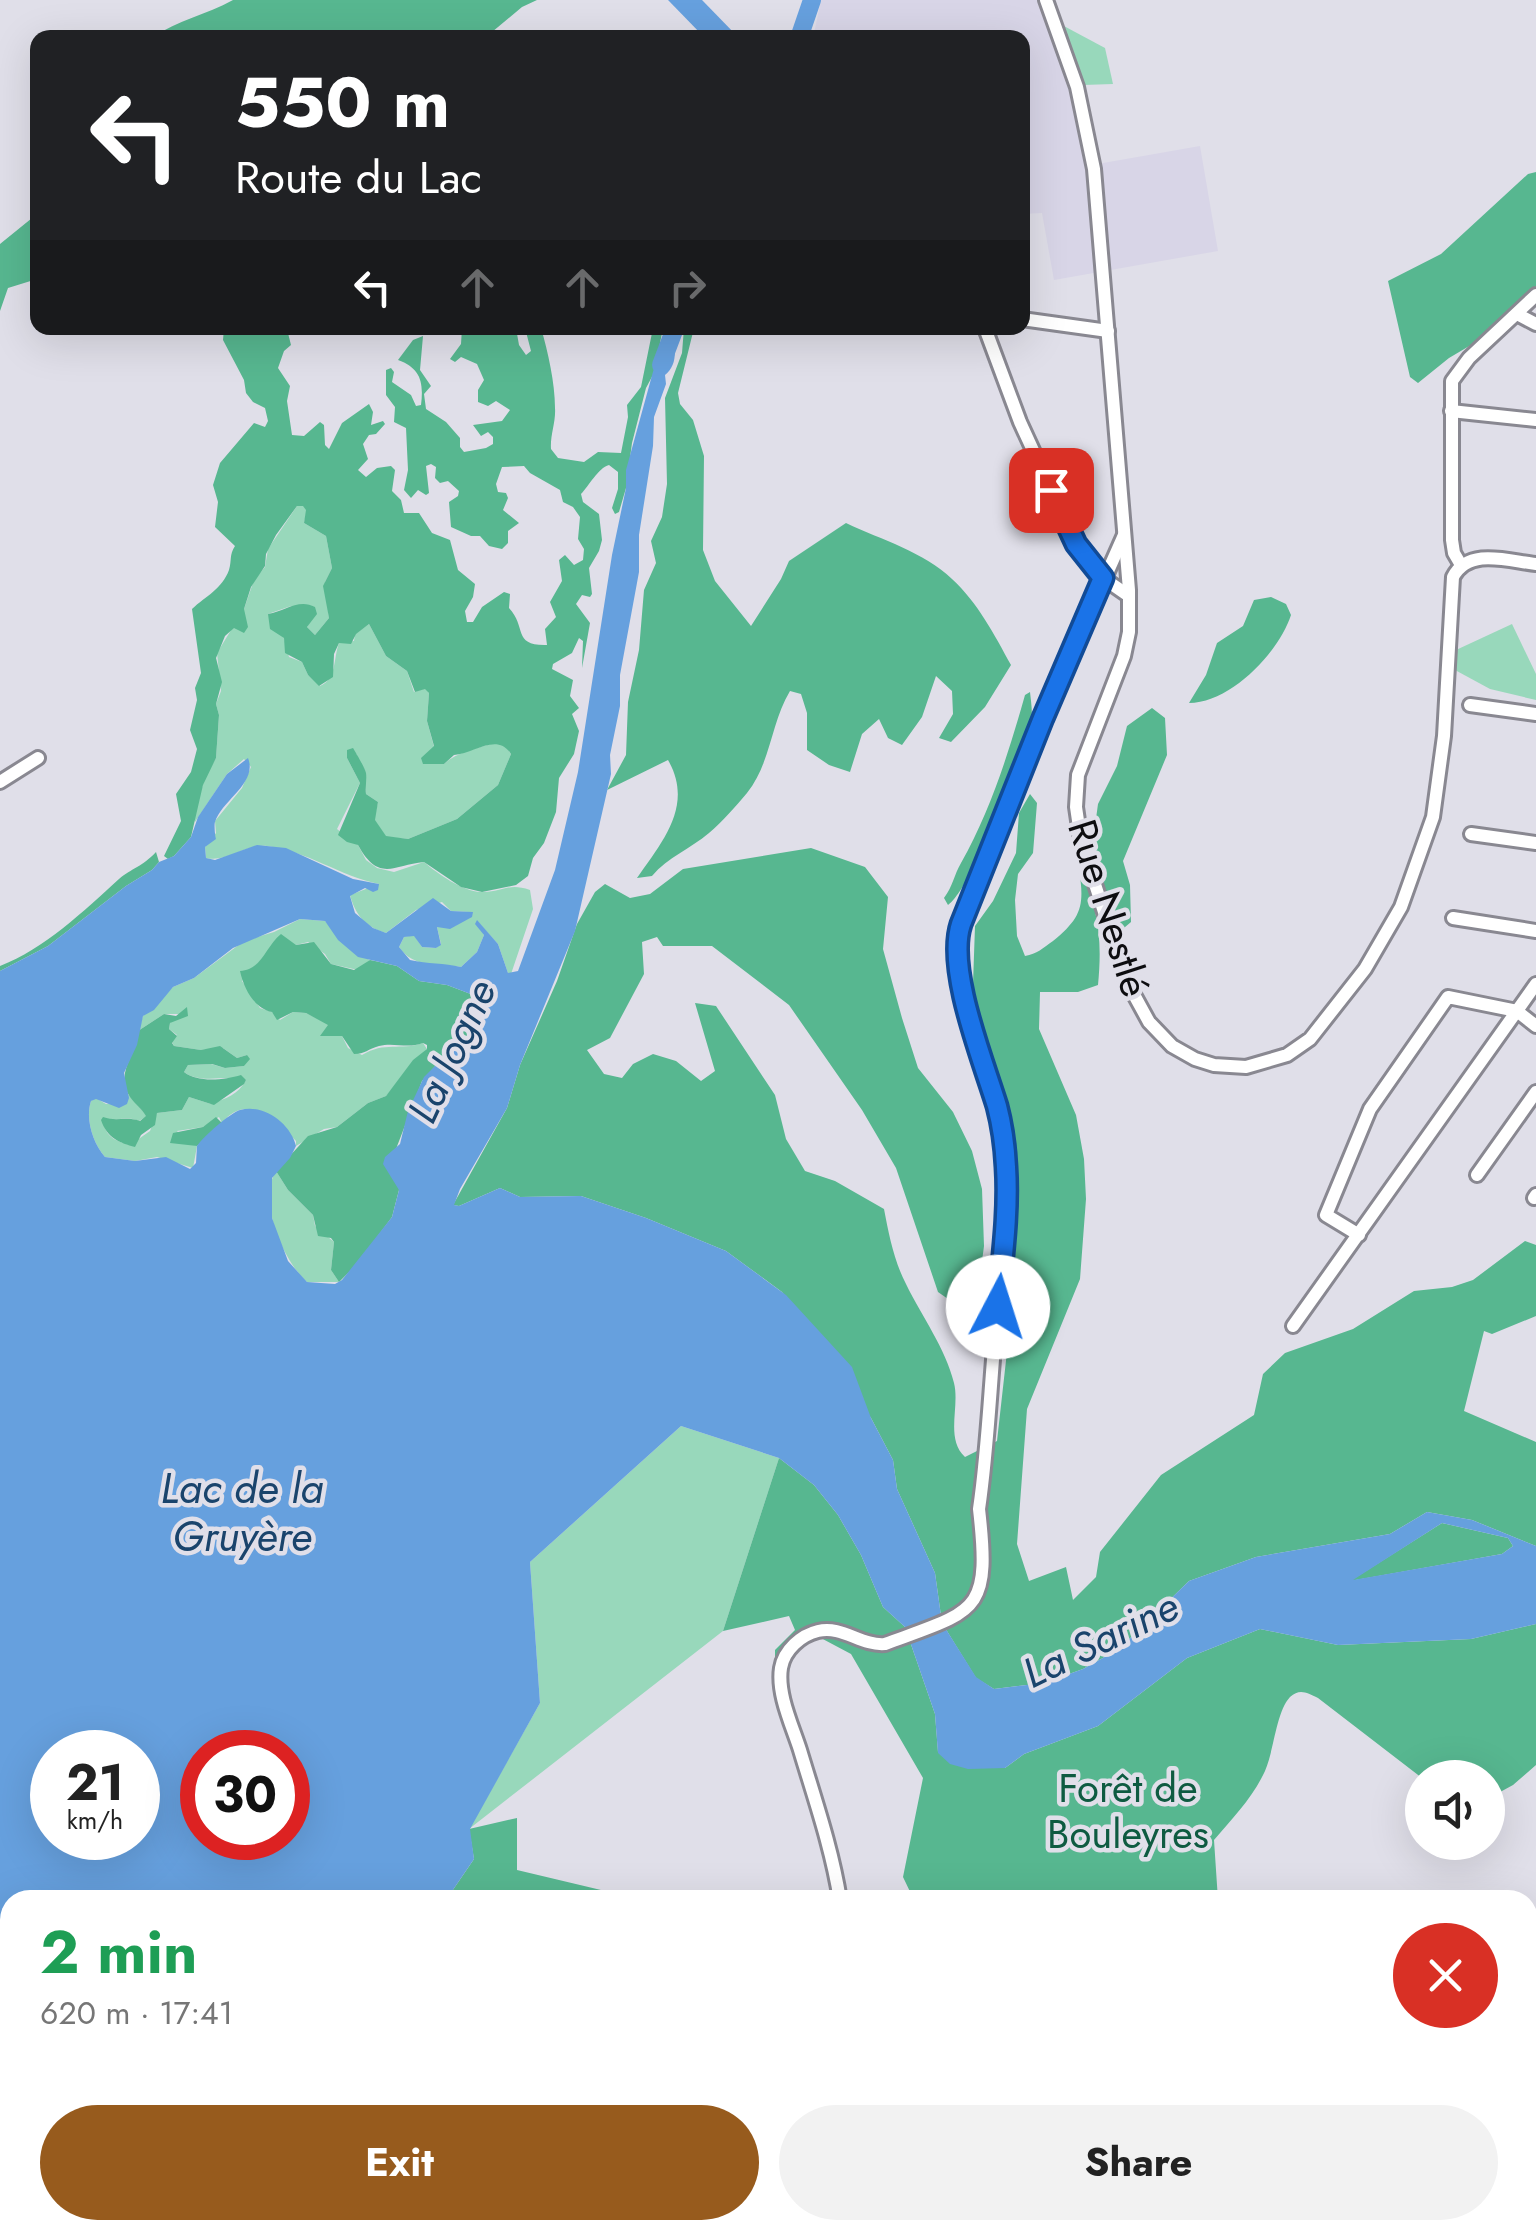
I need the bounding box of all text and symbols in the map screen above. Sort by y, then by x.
text: 550 m [235,52,450,153]
icon: left [70,70,200,200]
text: Route du Lac [235,145,482,210]
icon: left [345,260,400,315]
icon: ahead [450,260,505,315]
icon: ahead [555,260,610,315]
icon: right [660,260,715,315]
pin [1009,448,1094,533]
icon: arrive [1024,463,1079,518]
street label: Rue Nestlé [1053,812,1165,1004]
water label: La Jogne [392,969,511,1133]
position arrow [946,1255,1050,1359]
water label: Lac de la Gruyère [160,1458,324,1567]
water label: La Sarine [1012,1575,1189,1703]
speed limit sign: 30 [180,1730,310,1860]
text: 21 [66,1746,124,1819]
park label: Forêt de Bouleyres [1047,1759,1209,1863]
map controls [1405,1760,1505,1860]
button: sound [1405,1760,1505,1860]
text: km/h [67,1802,123,1838]
text: 2 min [40,1909,198,1996]
button: close [1393,1923,1498,2028]
text: 620 m · 17:41 [40,1990,233,2036]
button: Exit [40,2105,759,2220]
button: Share [779,2105,1498,2220]

